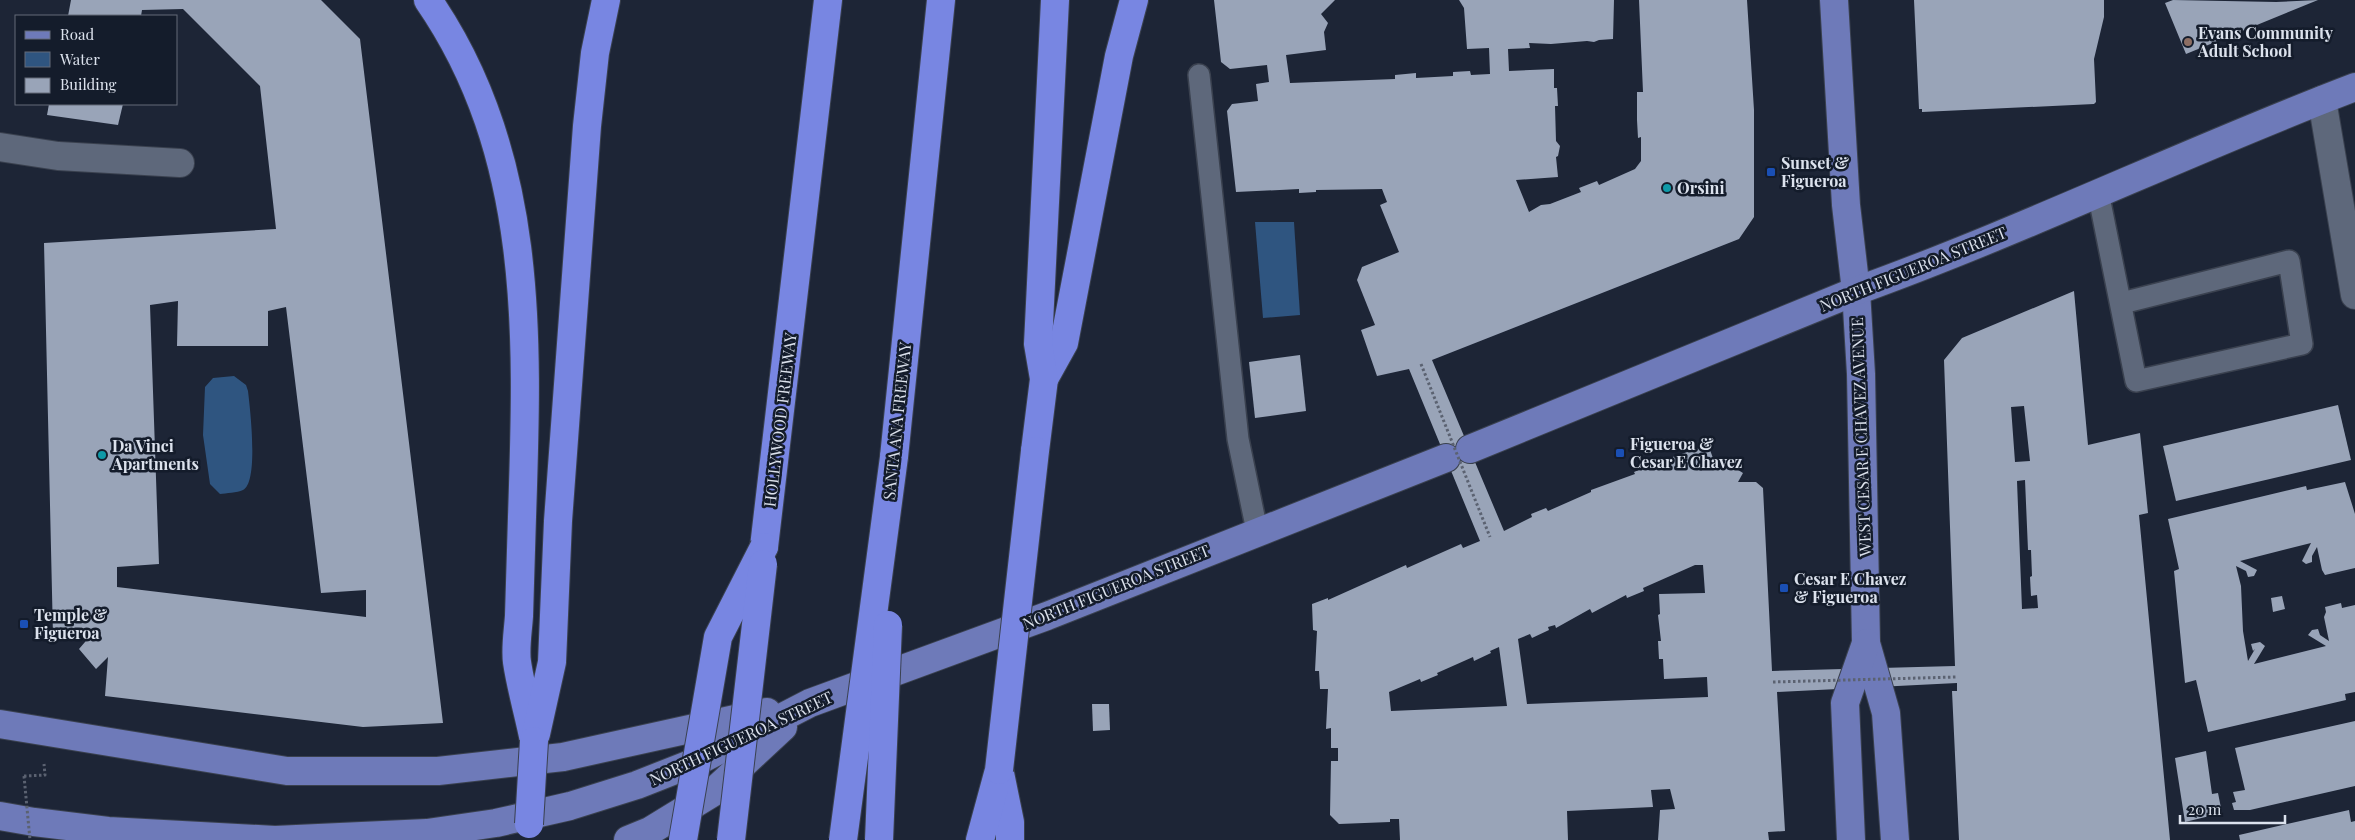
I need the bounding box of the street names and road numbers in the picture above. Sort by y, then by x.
street label: NORTH FIGUEROA STREET [1816,221,2009,316]
street label: WEST CESAR E CHAVEZ AVENUE [1846,317,1875,558]
street label: HOLLYWOOD FREEWAY [758,331,801,508]
street label: SANTA ANA FREEWAY [878,340,915,501]
street label: NORTH FIGUEROA STREET [1019,539,1212,634]
street label: NORTH FIGUEROA STREET [646,686,836,789]

